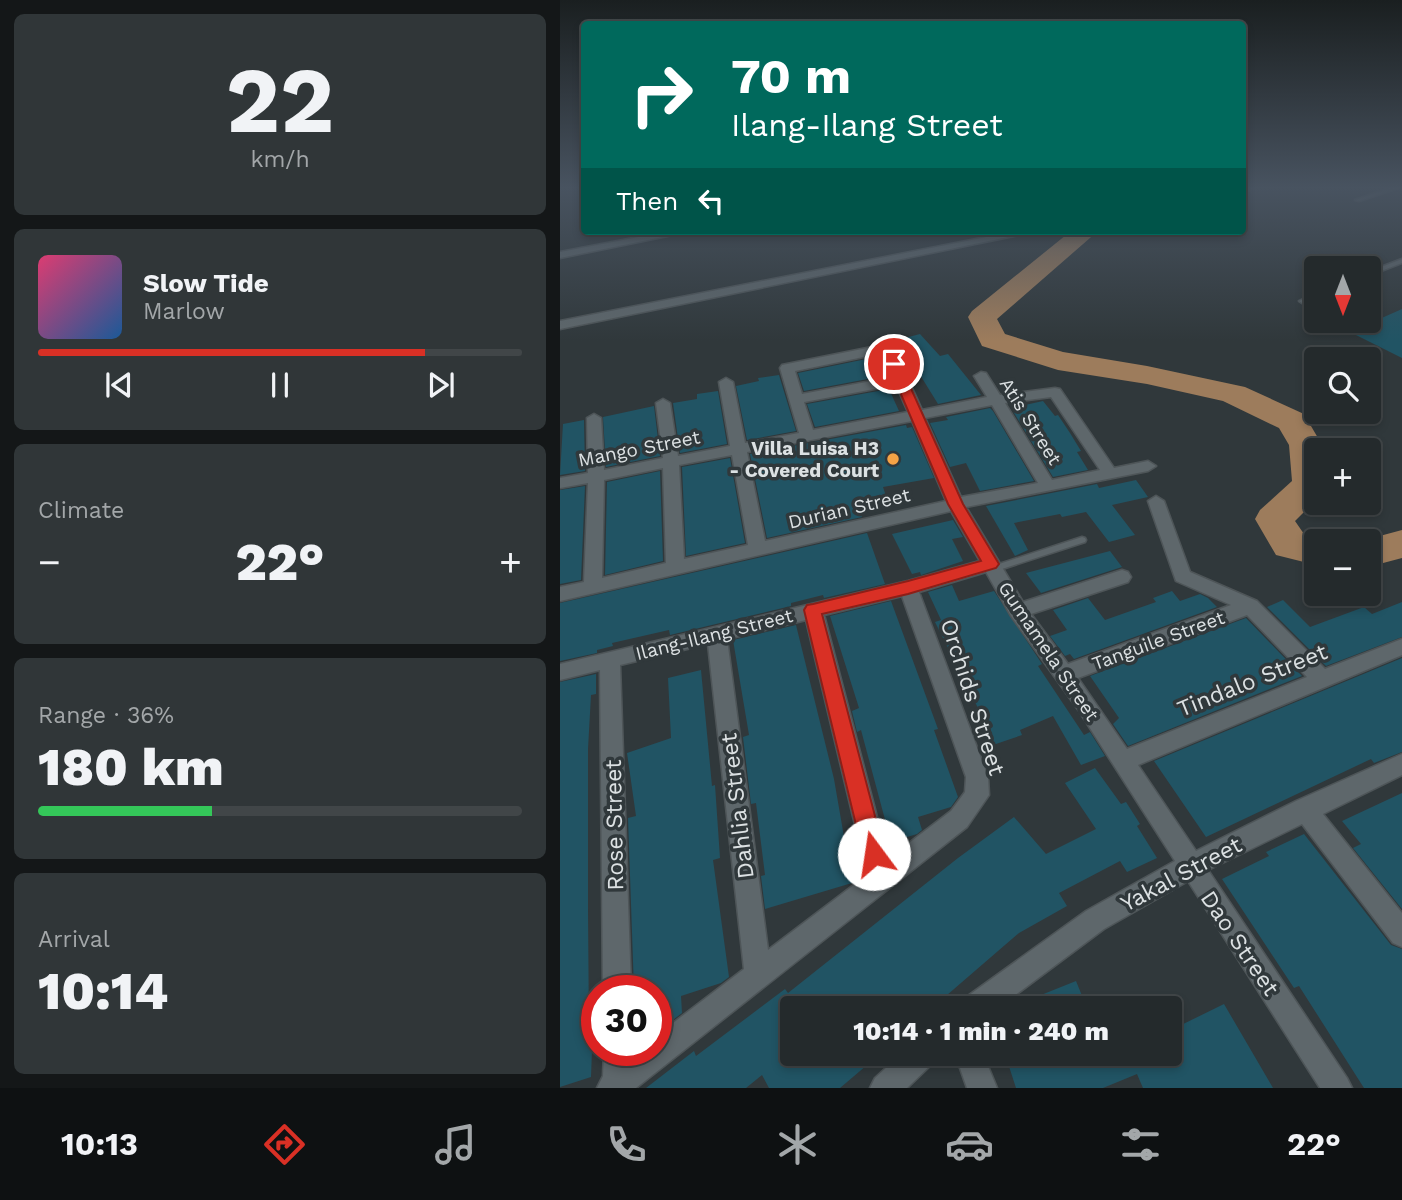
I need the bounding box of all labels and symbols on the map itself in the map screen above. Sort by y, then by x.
north arrow [1304,256,1381,332]
pin [864,334,924,394]
street label: Atis Street [995,373,1066,469]
street label: Mango Street [576,425,702,472]
place label: Villa Luisa H3 - Covered Court [729,437,880,482]
marker: Villa Luisa H3 - Covered Court [885,451,901,467]
street label: Durian Street [786,483,912,534]
street label: Gumamela Street [993,577,1104,725]
street label: Ilang-Ilang Street [633,604,795,665]
street label: Tanguile Street [1089,606,1228,675]
street label: Orchids Street [935,615,1011,779]
street label: Tindalo Street [1173,638,1331,723]
street label: Dahlia Street [715,731,760,880]
street label: Rose Street [600,759,629,891]
position arrow [837,817,911,891]
street label: Yakal Street [1116,831,1247,918]
street label: Dao Street [1195,886,1285,1001]
speed limit sign: 30 [581,975,672,1066]

